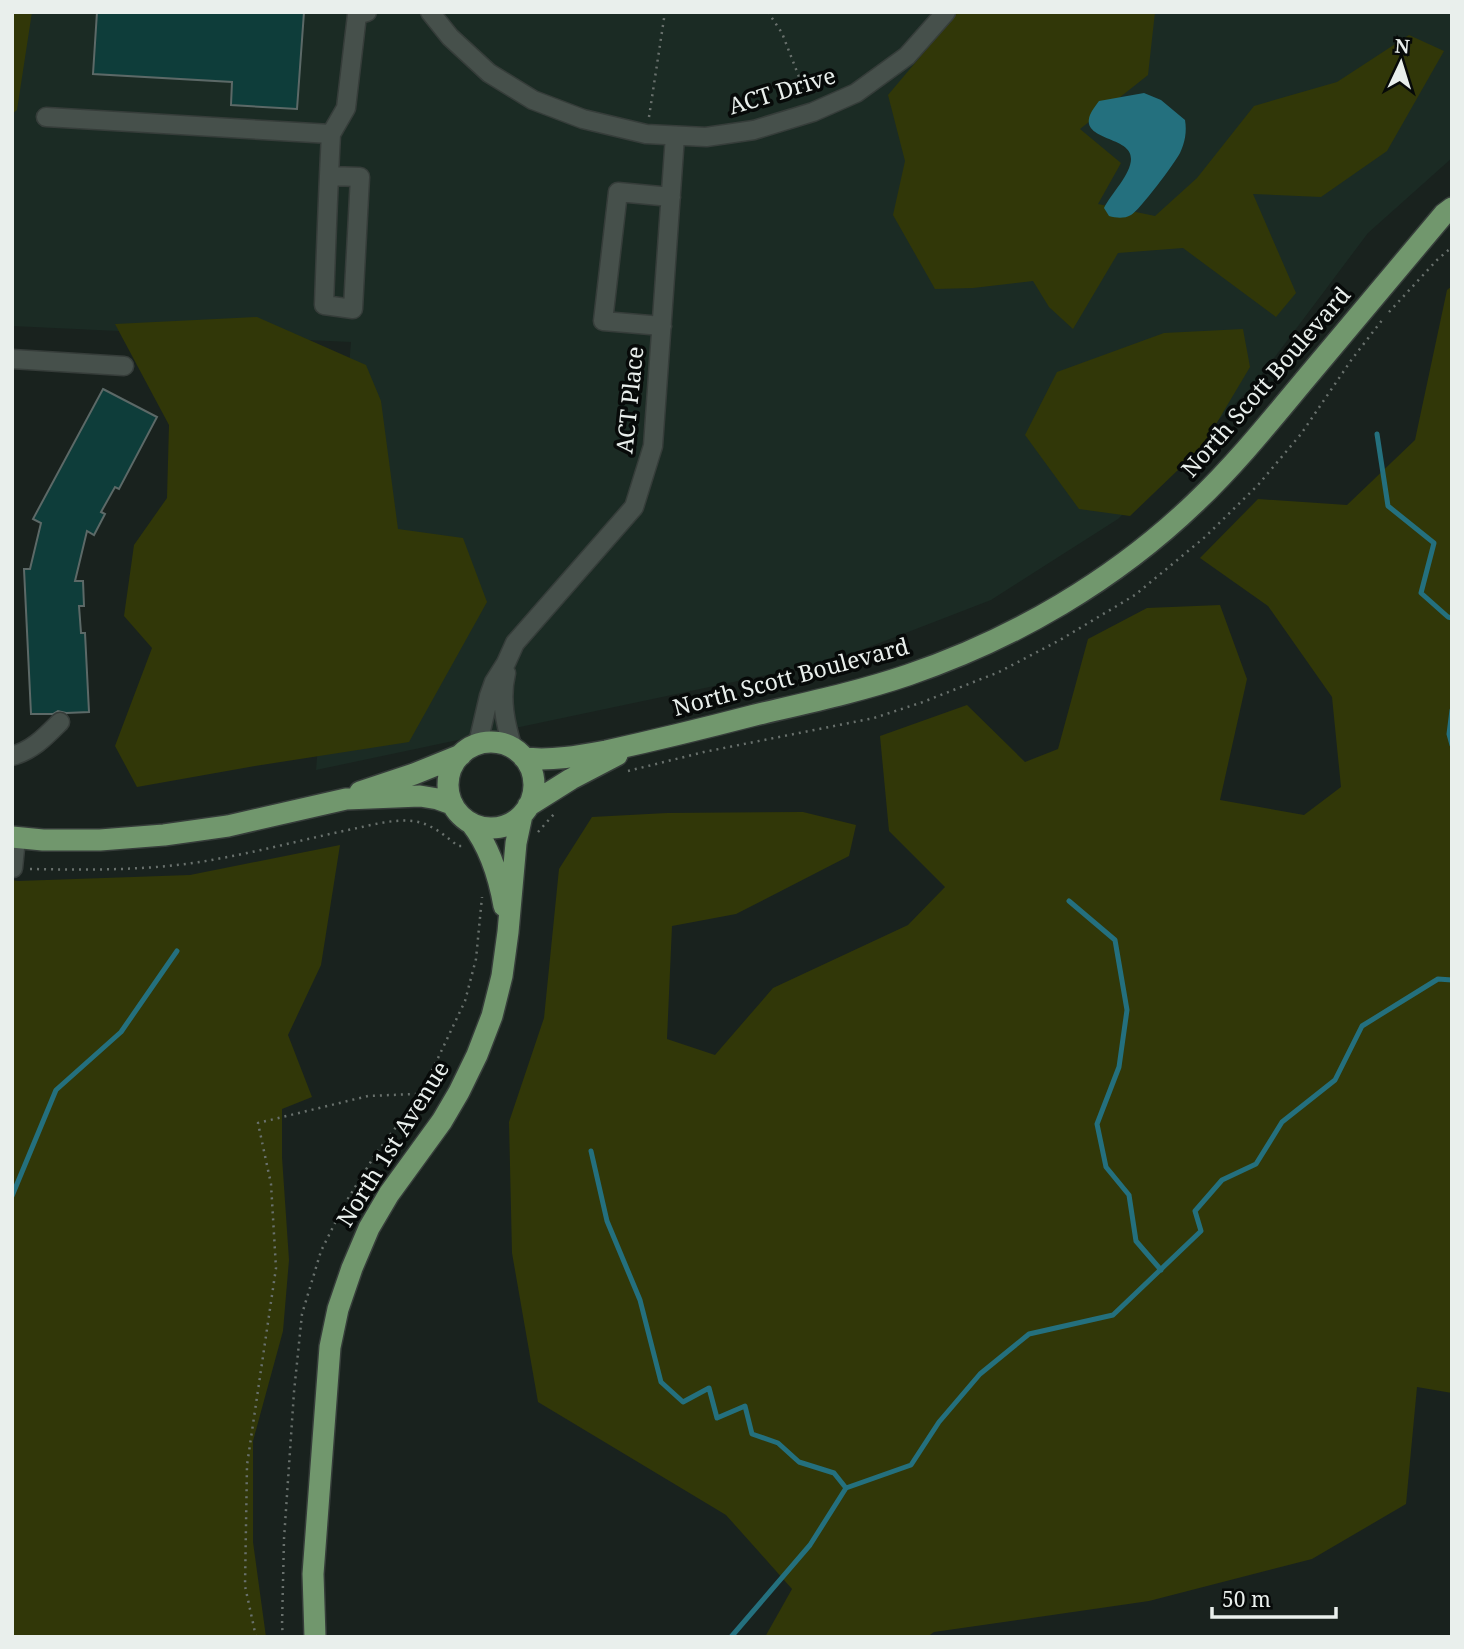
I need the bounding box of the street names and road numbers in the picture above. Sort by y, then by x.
street label: ACT Drive [724,59,839,121]
street label: North Scott Boulevard [1173,279,1357,484]
street label: ACT Place [607,345,651,455]
street label: North Scott Boulevard [669,629,912,723]
street label: North 1st Avenue [328,1054,456,1232]

